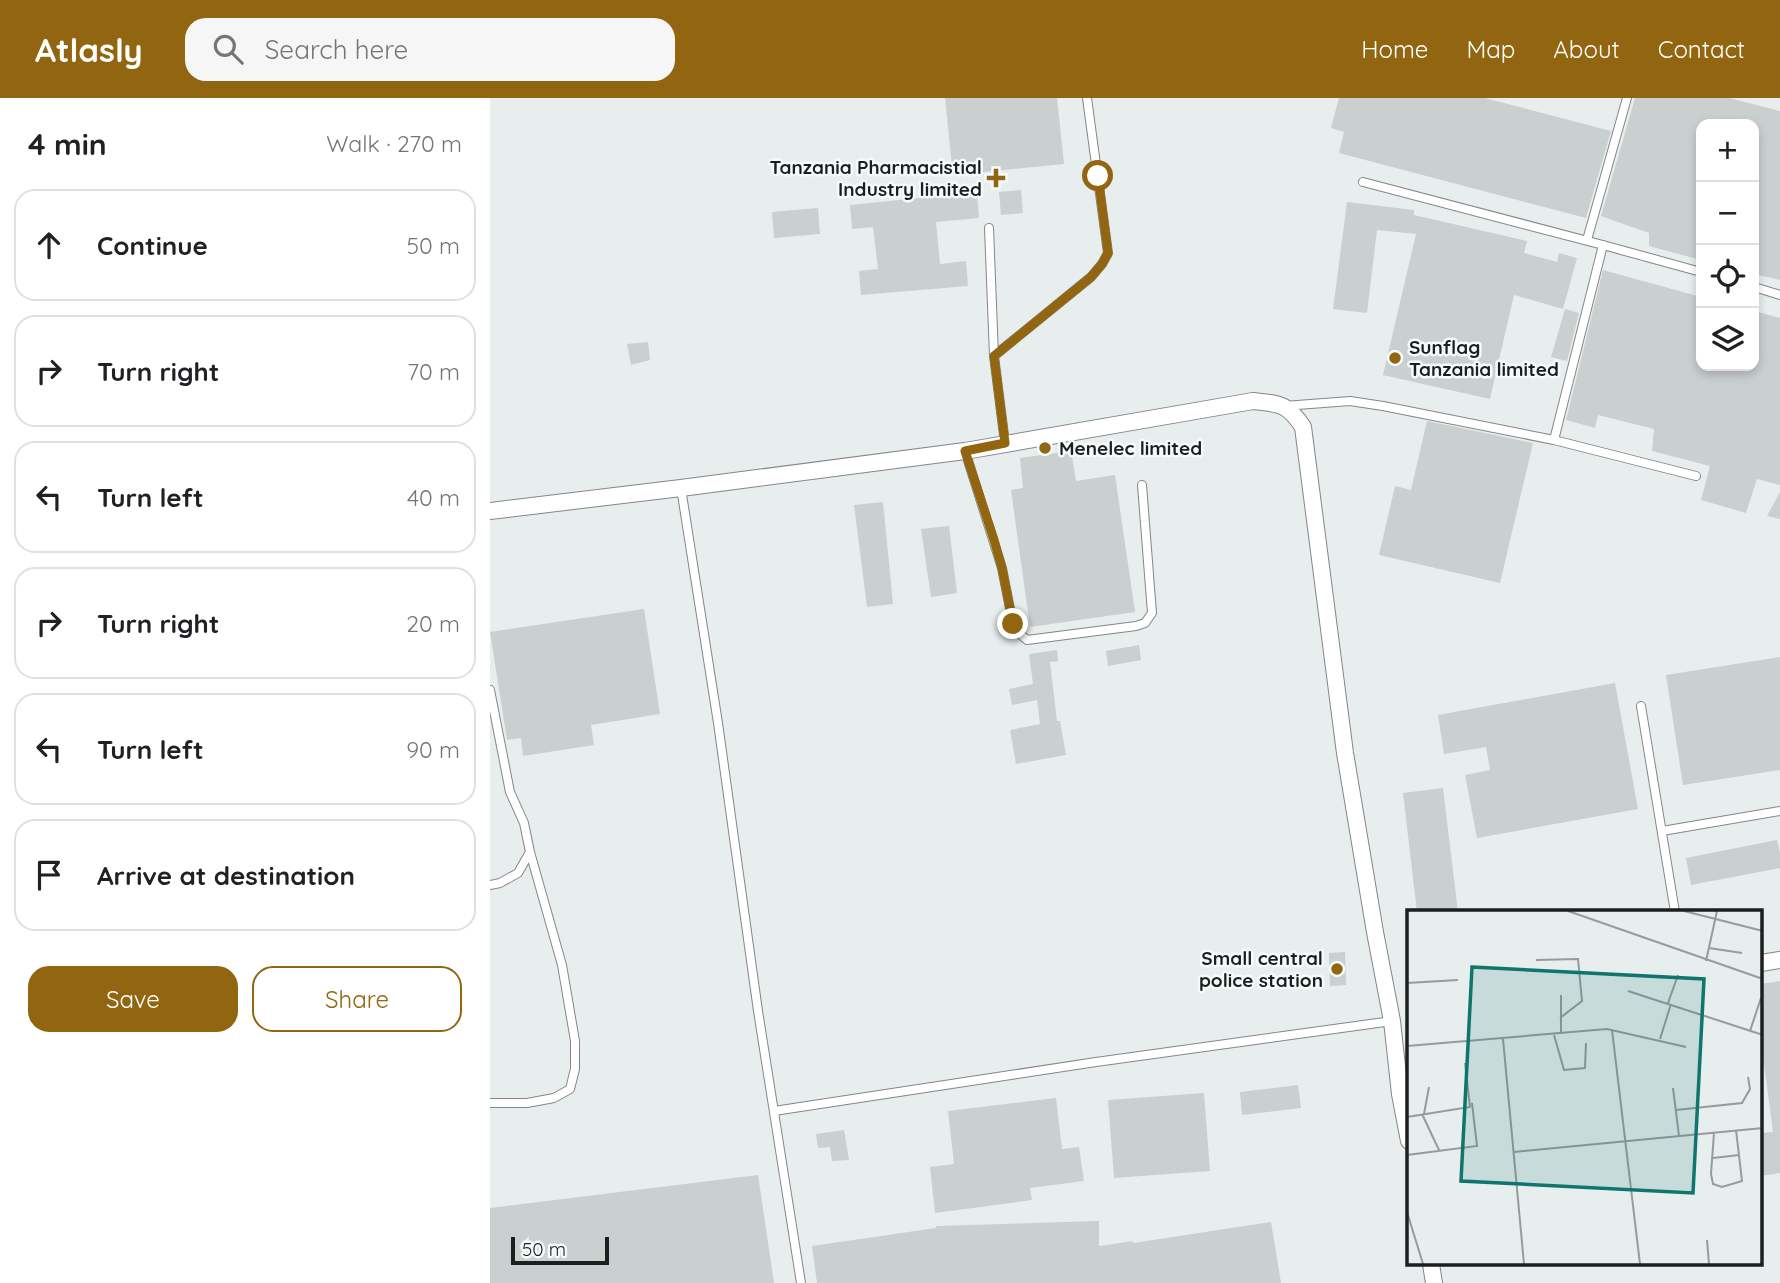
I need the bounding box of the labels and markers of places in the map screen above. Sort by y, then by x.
place label: Tanzania Pharmacistial Industry limited [770,155,982,201]
marker: Tanzania Pharmacistial Industry limited [988,170,1004,186]
place label: Sunflag Tanzania limited [1409,335,1559,381]
marker: Sunflag Tanzania limited [1387,350,1403,366]
place label: Menelec limited [1059,436,1202,460]
marker: Menelec limited [1037,440,1053,456]
place label: Small central police station [1199,946,1323,992]
marker: Small central police station [1329,961,1345,977]

